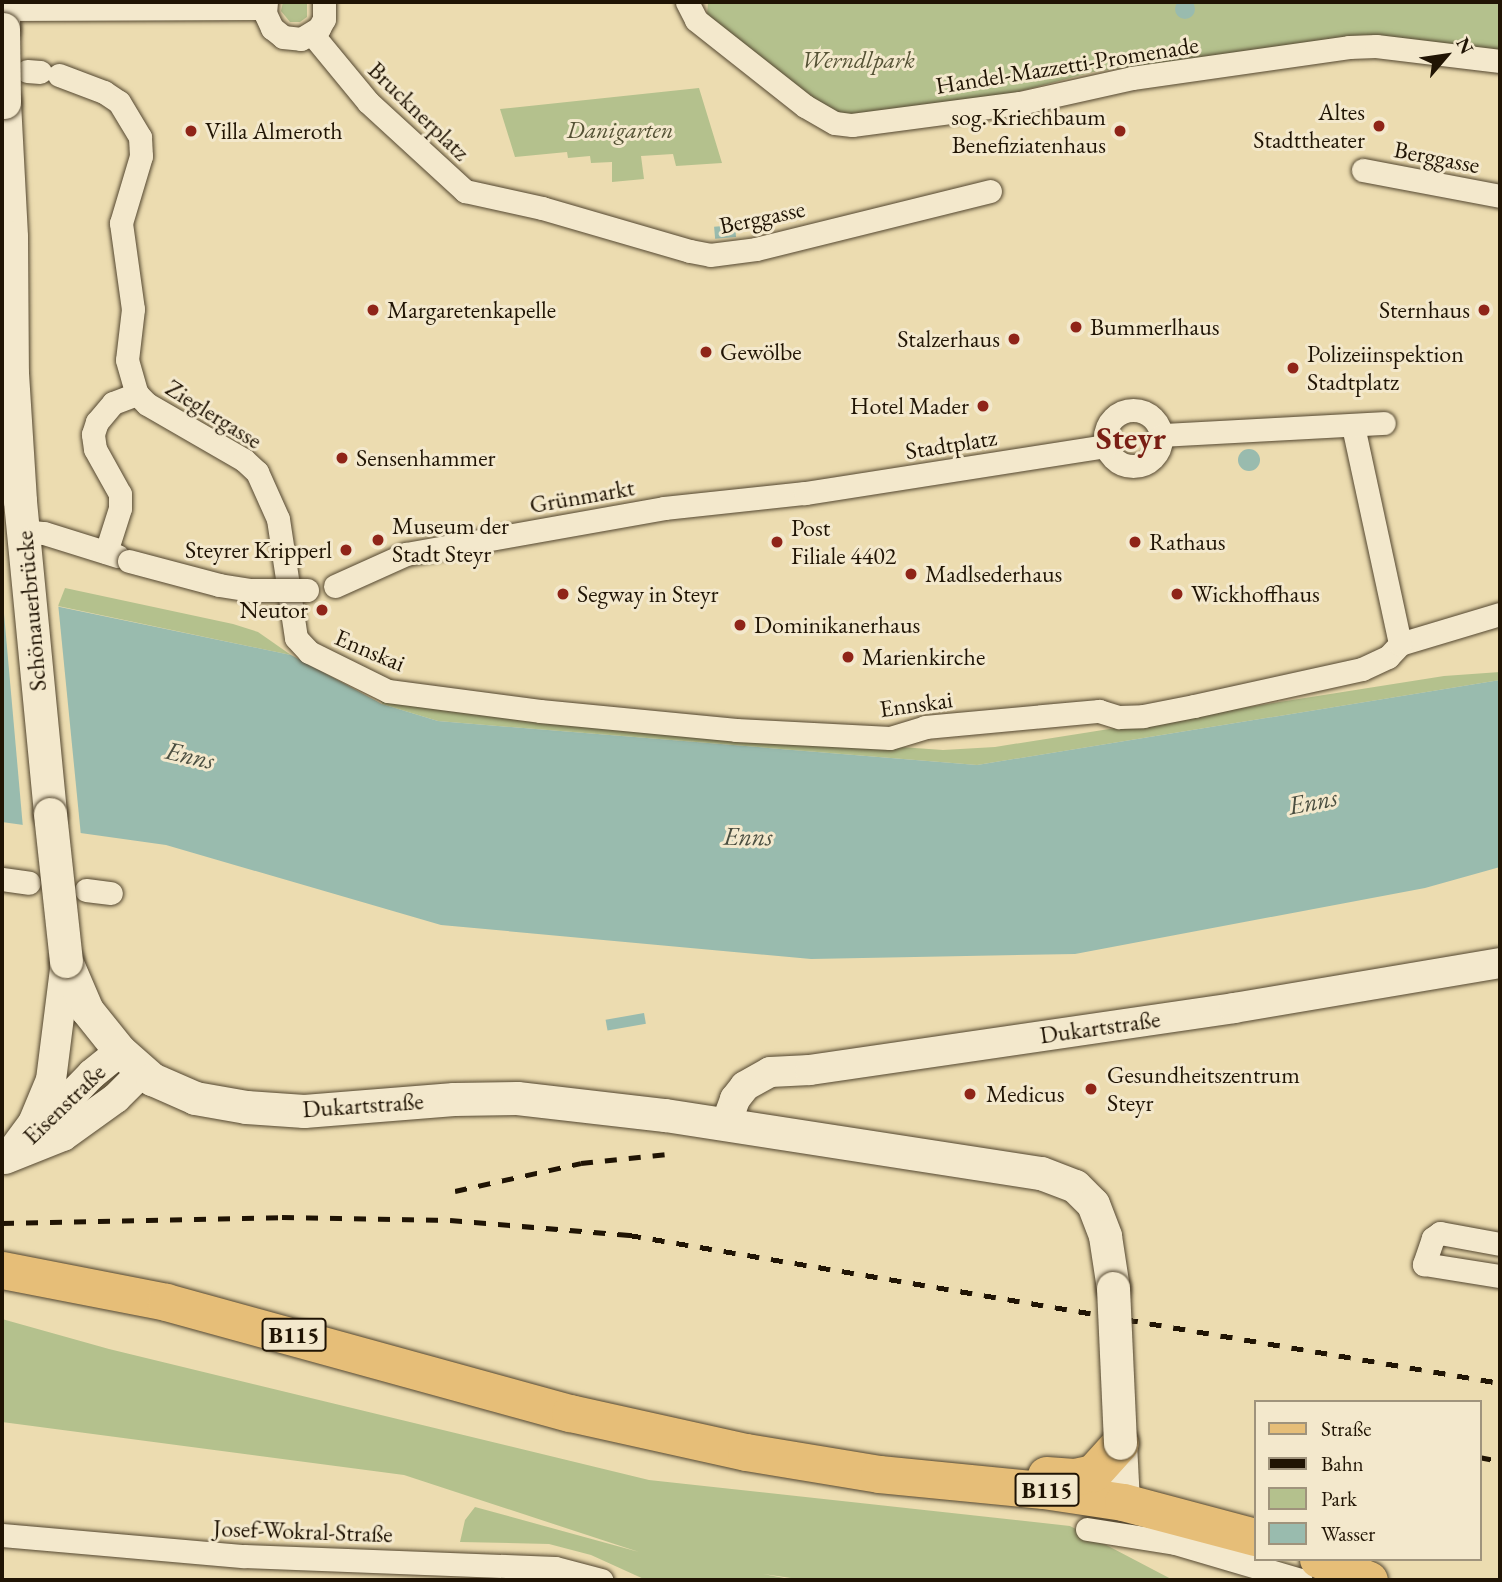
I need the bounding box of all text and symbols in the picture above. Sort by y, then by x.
north arrow [1411,21,1481,91]
street label: Handel-Mazzetti-Promenade [934,30,1200,100]
text: N [1450,33,1479,58]
park label: Werndlpark [801,46,915,74]
street label: Brucknerplatz [362,56,476,166]
place label: Altes Stadttheater [1253,98,1365,154]
place label: sog. Kriechbaum Benefiziatenhaus [951,103,1106,159]
park label: Danigarten [567,116,673,144]
place label: Villa Almeroth [205,117,343,145]
marker: Altes Stadttheater [1371,118,1387,134]
marker: Villa Almeroth [183,123,199,139]
marker: sog. Kriechbaum Benefiziatenhaus [1112,123,1128,139]
street label: Berggasse [1392,135,1482,179]
street label: Berggasse [717,194,807,240]
place label: Margaretenkapelle [387,296,556,324]
place label: Sternhaus [1379,296,1470,324]
marker: Margaretenkapelle [365,302,381,318]
marker: Sternhaus [1476,302,1492,318]
place label: Bummerlhaus [1090,313,1220,341]
marker: Bummerlhaus [1068,319,1084,335]
place label: Stalzerhaus [897,325,1000,353]
marker: Stalzerhaus [1006,331,1022,347]
place label: Gewölbe [720,338,802,366]
place label: Polizeiinspektion Stadtplatz [1307,340,1464,396]
marker: Gewölbe [698,344,714,360]
marker: Polizeiinspektion Stadtplatz [1285,360,1301,376]
street label: Zieglergasse [161,373,267,455]
place label: Hotel Mader [850,392,969,420]
marker: Hotel Mader [975,398,991,414]
district label: Steyr [1096,419,1166,457]
street label: Stadtplatz [903,423,999,465]
place label: Sensenhammer [356,444,496,472]
marker: Sensenhammer [334,450,350,466]
street label: Grünmarkt [527,473,637,519]
place label: Museum der Stadt Steyr [392,512,509,568]
place label: Post Filiale 4402 [791,514,896,570]
place label: Rathaus [1149,528,1226,556]
street label: Schönauerbrücke [10,530,52,692]
marker: Museum der Stadt Steyr [370,532,386,548]
marker: Post Filiale 4402 [769,534,785,550]
marker: Rathaus [1127,534,1143,550]
place label: Steyrer Kripperl [185,536,332,564]
marker: Steyrer Kripperl [338,542,354,558]
place label: Madlsederhaus [925,560,1062,588]
marker: Madlsederhaus [903,566,919,582]
place label: Segway in Steyr [577,580,719,608]
place label: Wickhoffhaus [1191,580,1320,608]
marker: Segway in Steyr [555,586,571,602]
marker: Wickhoffhaus [1169,586,1185,602]
place label: Neutor [240,596,308,624]
marker: Neutor [314,602,330,618]
place label: Dominikanerhaus [754,611,920,639]
marker: Dominikanerhaus [732,617,748,633]
street label: Ennskai [331,622,409,678]
place label: Marienkirche [862,643,985,671]
marker: Marienkirche [840,649,856,665]
street label: Ennskai [878,685,954,723]
water label: Enns [163,735,217,777]
water label: Enns [1286,782,1340,822]
water label: Enns [723,821,773,853]
street label: Dukartstraße [1038,1004,1162,1050]
street label: Eisenstraße [17,1058,111,1150]
place label: Gesundheitszentrum Steyr [1107,1061,1300,1117]
marker: Gesundheitszentrum Steyr [1081,1079,1101,1099]
place label: Medicus [986,1080,1064,1108]
marker: Medicus [960,1084,980,1104]
street label: Dukartstraße [301,1086,425,1124]
road number: B115 [261,1316,327,1354]
legend [1254,1400,1481,1561]
text: Straße [1321,1415,1372,1442]
text: Bahn [1321,1450,1364,1477]
road number: B115 [1014,1470,1080,1510]
text: Park [1321,1485,1357,1512]
street label: Josef-Wokral-Straße [213,1513,393,1549]
text: Wasser [1321,1520,1375,1547]

